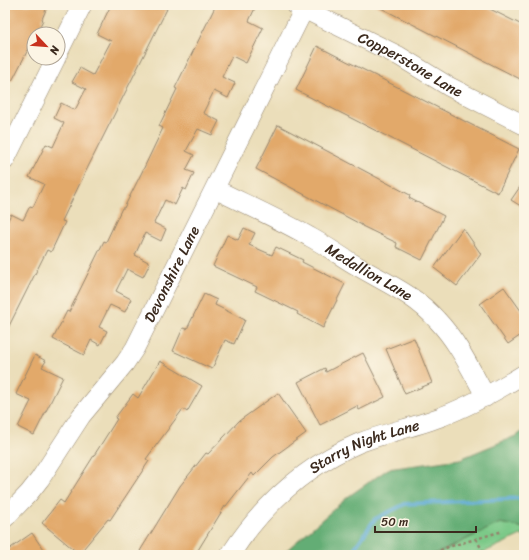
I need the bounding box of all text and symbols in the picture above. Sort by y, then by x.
street label: Copperstone Lane [353,25,467,105]
north arrow [26,26,66,66]
text: N [44,42,65,58]
street label: Devonshire Lane [137,221,207,327]
street label: Medallion Lane [320,236,418,308]
street label: Starry Night Lane [303,412,423,481]
scale bar [375,508,476,534]
text: 50 m [381,511,408,533]

